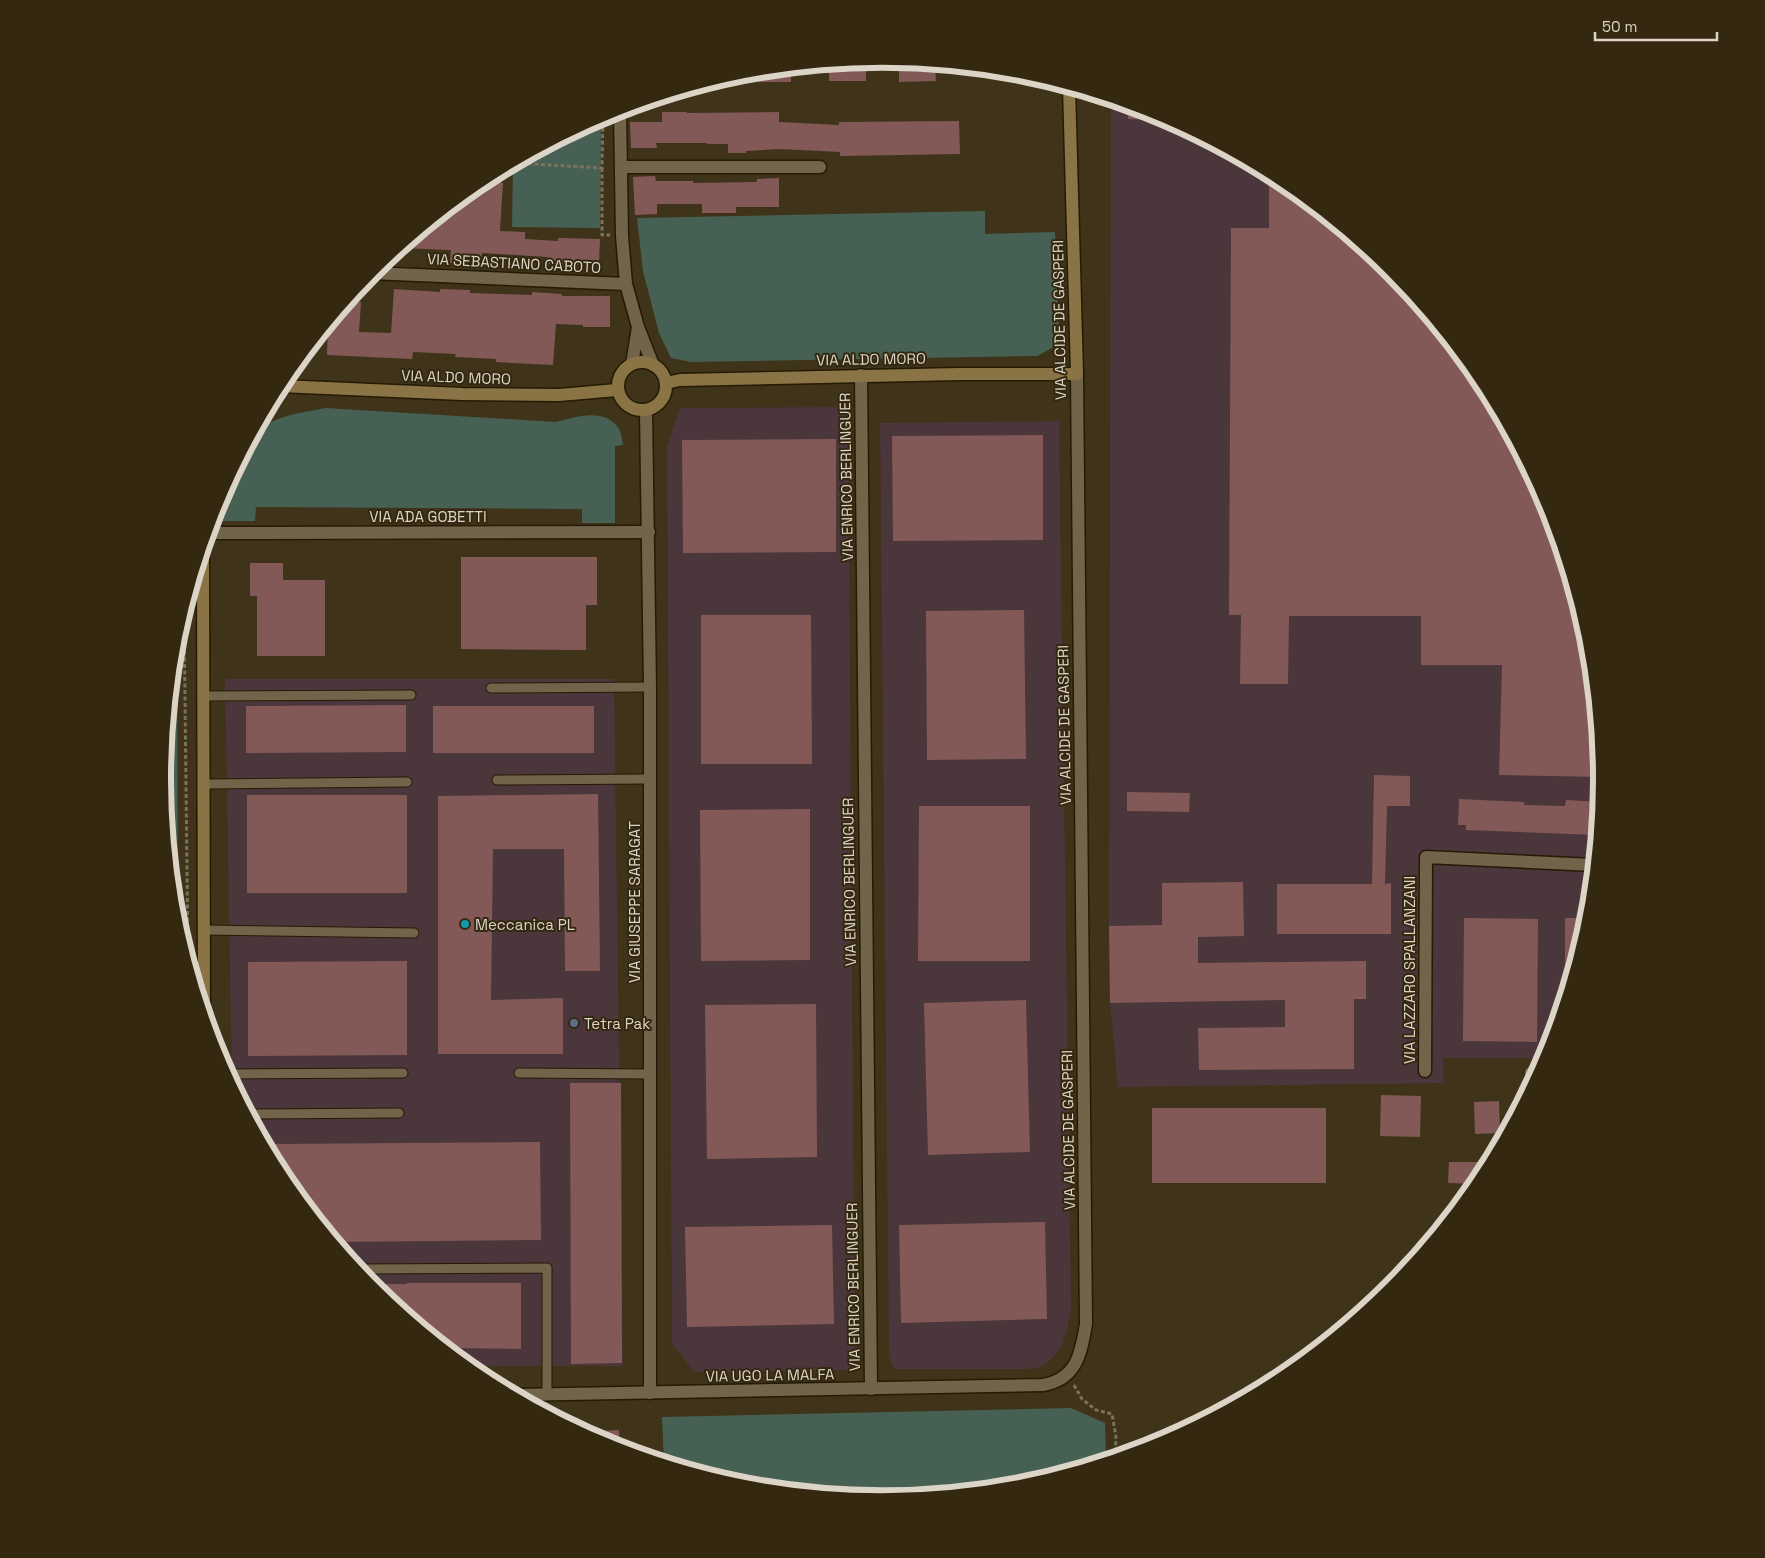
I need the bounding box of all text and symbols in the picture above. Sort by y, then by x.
scale bar [1595,10,1718,42]
text: 50 m [1602,17,1637,36]
street label: VIA ALCIDE DE GASPERI [1048,240,1070,400]
street label: VIA SEBASTIANO CABOTO [426,249,602,277]
street label: VIA ALDO MORO [816,349,926,369]
street label: VIA ALDO MORO [401,366,511,388]
street label: VIA ENRICO BERLINGUER [835,393,857,561]
street label: VIA ADA GOBETTI [369,507,487,526]
street label: VIA ALCIDE DE GASPERI [1053,645,1075,805]
street label: VIA ENRICO BERLINGUER [838,798,860,966]
street label: VIA GIUSEPPE SARAGAT [625,821,644,983]
street label: VIA LAZZARO SPALLANZANI [1400,876,1419,1064]
place label: Meccanica PL [475,915,575,934]
marker: Meccanica PL [459,918,471,930]
place label: Tetra Pak [584,1014,650,1033]
marker: Tetra Pak [568,1017,580,1029]
street label: VIA ALCIDE DE GASPERI [1057,1050,1079,1210]
street label: VIA ENRICO BERLINGUER [842,1203,864,1371]
street label: VIA UGO LA MALFA [706,1364,835,1386]

